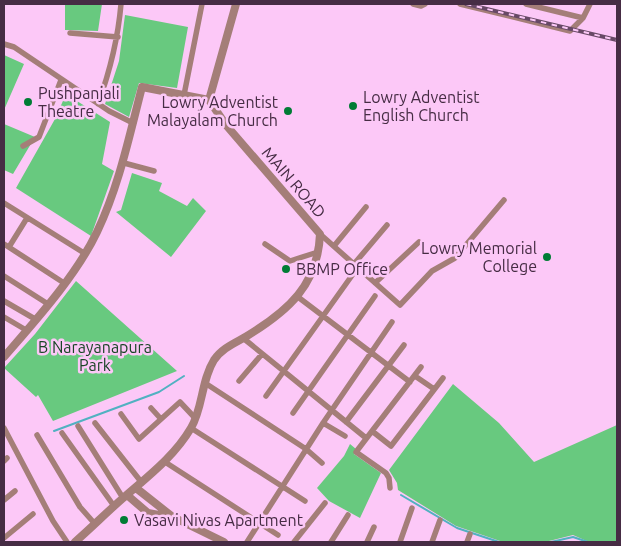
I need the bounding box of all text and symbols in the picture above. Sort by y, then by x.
place label: Pushpanjali Theatre [38,84,120,120]
place label: Lowry Adventist English Church [363,88,480,124]
place label: Lowry Adventist Malayalam Church [147,93,279,129]
marker: Pushpanjali Theatre [22,96,34,108]
marker: Lowry Adventist English Church [347,100,359,112]
marker: Lowry Adventist Malayalam Church [282,105,294,117]
street label: MAIN ROAD [259,143,329,221]
place label: Lowry Memorial College [421,239,537,275]
marker: Lowry Memorial College [541,251,553,263]
place label: BBMP Office [296,260,388,278]
marker: BBMP Office [280,263,292,275]
park label: B Narayanapura Park [38,338,152,374]
place label: Vasavi Nivas Apartment [134,511,304,529]
marker: Vasavi Nivas Apartment [118,514,130,526]

